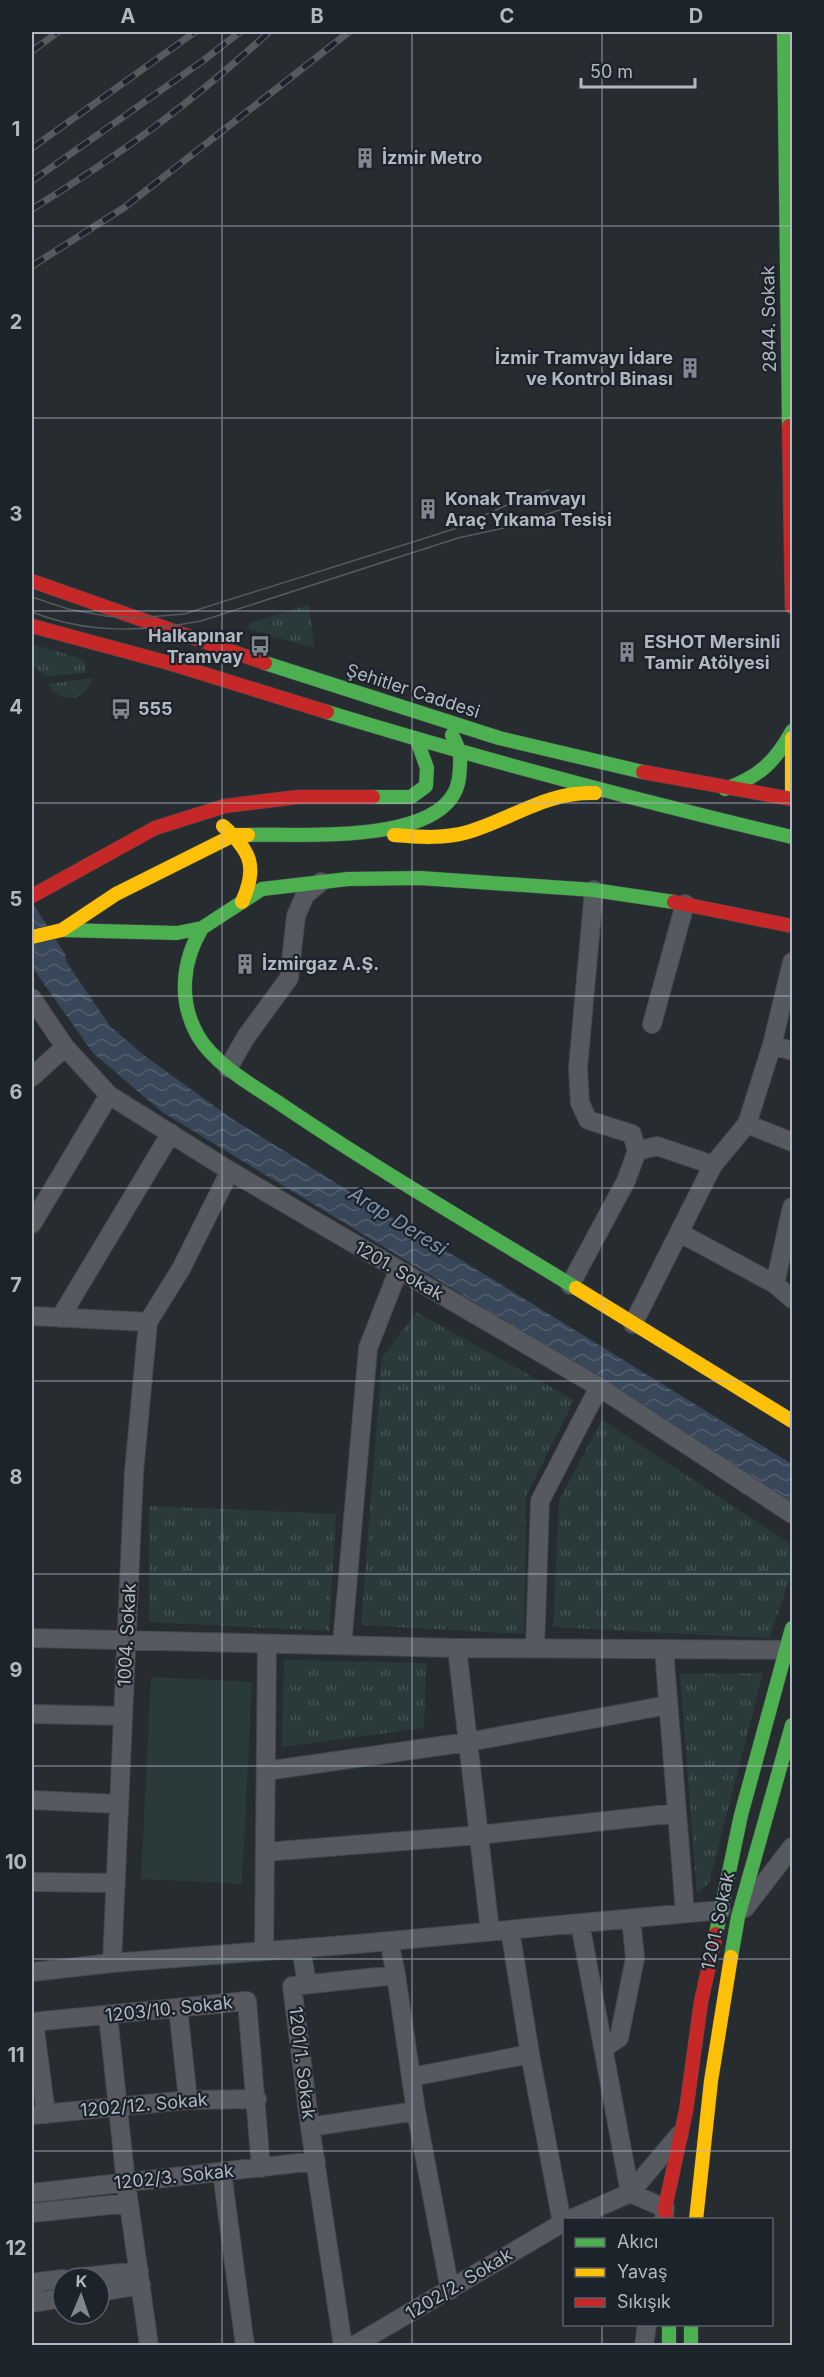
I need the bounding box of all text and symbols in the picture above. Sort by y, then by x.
text: A [121,4,136,28]
text: B [310,4,324,28]
text: C [500,4,514,28]
text: D [689,4,703,28]
scale bar [581,51,695,89]
text: 50 m [590,61,633,82]
text: 1 [12,117,20,141]
building icon: İzmir Metro [353,146,377,170]
place label: İzmir Metro [382,147,482,168]
street label: 2844. Sokak [757,265,780,373]
text: 2 [10,310,22,334]
place label: İzmir Tramvayı İdare ve Kontrol Binası [495,347,673,389]
building icon: İzmir Tramvayı İdare ve Kontrol Binası [678,356,702,380]
place label: Konak Tramvayı Araç Yıkama Tesisi [445,488,612,530]
building icon: Konak Tramvayı Araç Yıkama Tesisi [416,497,440,521]
text: 3 [10,502,22,526]
place label: Halkapınar Tramvay [148,625,243,667]
place label: ESHOT Mersinli Tamir Atölyesi [644,631,781,673]
bus stop icon: Halkapınar Tramvay [248,634,272,658]
building icon: ESHOT Mersinli Tamir Atölyesi [615,640,639,664]
street label: Şehitler Caddesi [344,659,483,722]
text: 4 [9,695,23,719]
bus stop icon: 555 [109,697,133,721]
place label: 555 [138,698,173,719]
text: 5 [10,887,22,911]
building icon: İzmirgaz A.Ş. [233,952,257,976]
place label: İzmirgaz A.Ş. [262,953,379,974]
text: 6 [10,1080,23,1104]
water label: Arap Deresi [344,1181,452,1261]
street label: 1201. Sokak [351,1237,448,1305]
text: 7 [10,1273,22,1297]
text: 8 [9,1465,23,1489]
street label: 1004. Sokak [113,1583,140,1687]
text: 9 [10,1658,23,1682]
text: 10 [5,1850,27,1874]
street label: 1201. Sokak [697,1870,738,1972]
street label: 1203/10. Sokak [104,1991,234,2026]
street label: 1201/1. Sokak [285,2005,320,2121]
text: 11 [7,2043,25,2067]
street label: 1202/12. Sokak [79,2088,209,2121]
street label: 1202/3. Sokak [113,2160,235,2193]
legend [563,2218,773,2326]
text: Akıcı [617,2231,658,2252]
text: 12 [5,2236,27,2260]
street label: 1202/2. Sokak [402,2243,516,2324]
text: Yavaş [617,2261,667,2282]
north arrow [51,2266,111,2326]
text: K [75,2271,88,2291]
text: Sıkışık [617,2291,671,2312]

